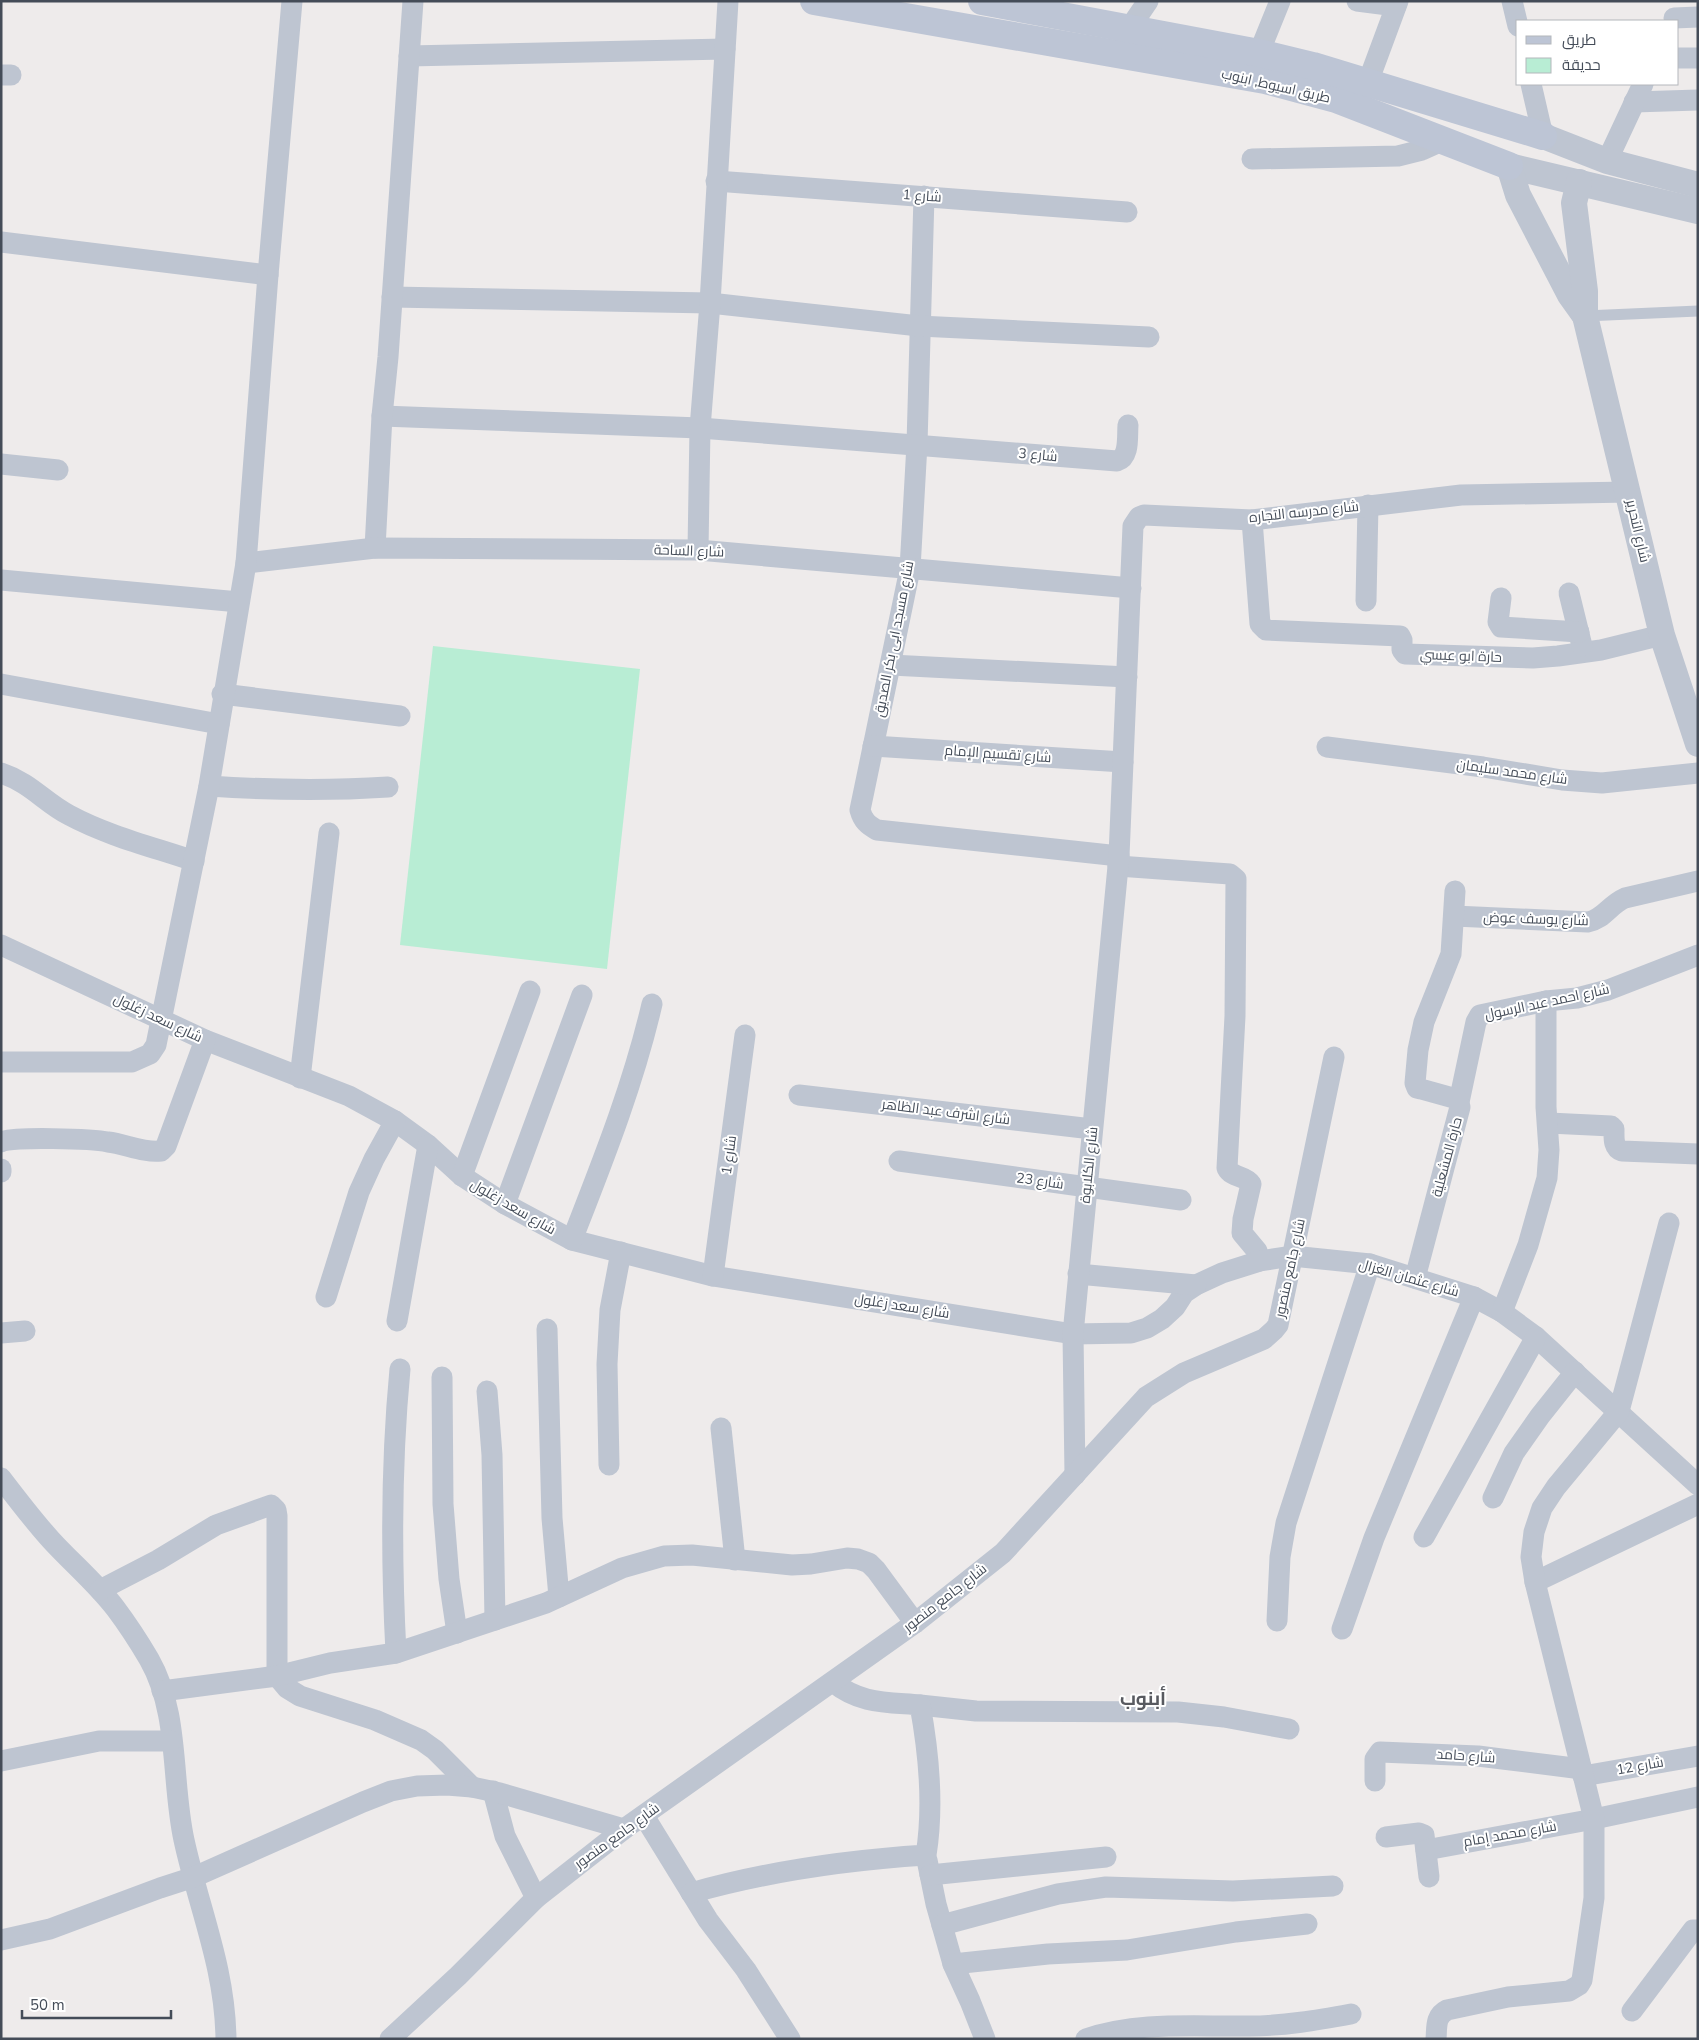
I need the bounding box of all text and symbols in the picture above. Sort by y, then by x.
legend [1516,20,1679,85]
text: طريق [1562,30,1596,50]
text: حديقة [1562,55,1601,75]
street label: طريق اسيوط, ابنوب [1220,64,1332,108]
street label: شارع 1 [902,185,942,207]
street label: شارع 3 [1018,444,1058,466]
street label: شارع مدرسه التجاره [1248,497,1360,527]
street label: شارع التحرير [1621,497,1654,564]
street label: شارع الساحة [654,540,724,562]
street label: شارع مسجد ابى بكر الصديق [870,559,918,719]
street label: حارة ابو عيسي [1420,645,1502,668]
street label: شارع تقسيم الإمام [944,741,1052,767]
street label: شارع محمد سليمان [1455,755,1569,789]
street label: شارع يوسف عوض [1483,908,1589,930]
street label: شارع احمد عبد الرسول [1483,979,1611,1025]
street label: شارع سعد زغلول [110,989,206,1047]
street label: شارع اشرف عبد الظاهر [880,1095,1011,1129]
street label: حارة المشعلية [1427,1115,1467,1199]
street label: شارع الكلابوة [1076,1126,1102,1204]
street label: شارع 1 [717,1134,741,1176]
street label: شارع 23 [1015,1168,1065,1194]
street label: شارع سعد زغلول [467,1175,559,1239]
street label: شارع جامع منصور [1270,1217,1310,1320]
street label: شارع عثمان الغزال [1357,1255,1461,1301]
street label: شارع سعد زغلول [853,1289,951,1323]
street label: شارع جامع منصور [899,1559,991,1637]
district label: أبنوب [1120,1685,1166,1712]
street label: شارع حامد [1436,1744,1496,1768]
street label: شارع 12 [1615,1753,1665,1779]
street label: شارع جامع منصور [570,1799,663,1874]
street label: شارع محمد إمام [1462,1816,1558,1852]
scale bar [22,1988,171,2020]
text: 50 m [30,1995,65,2015]

